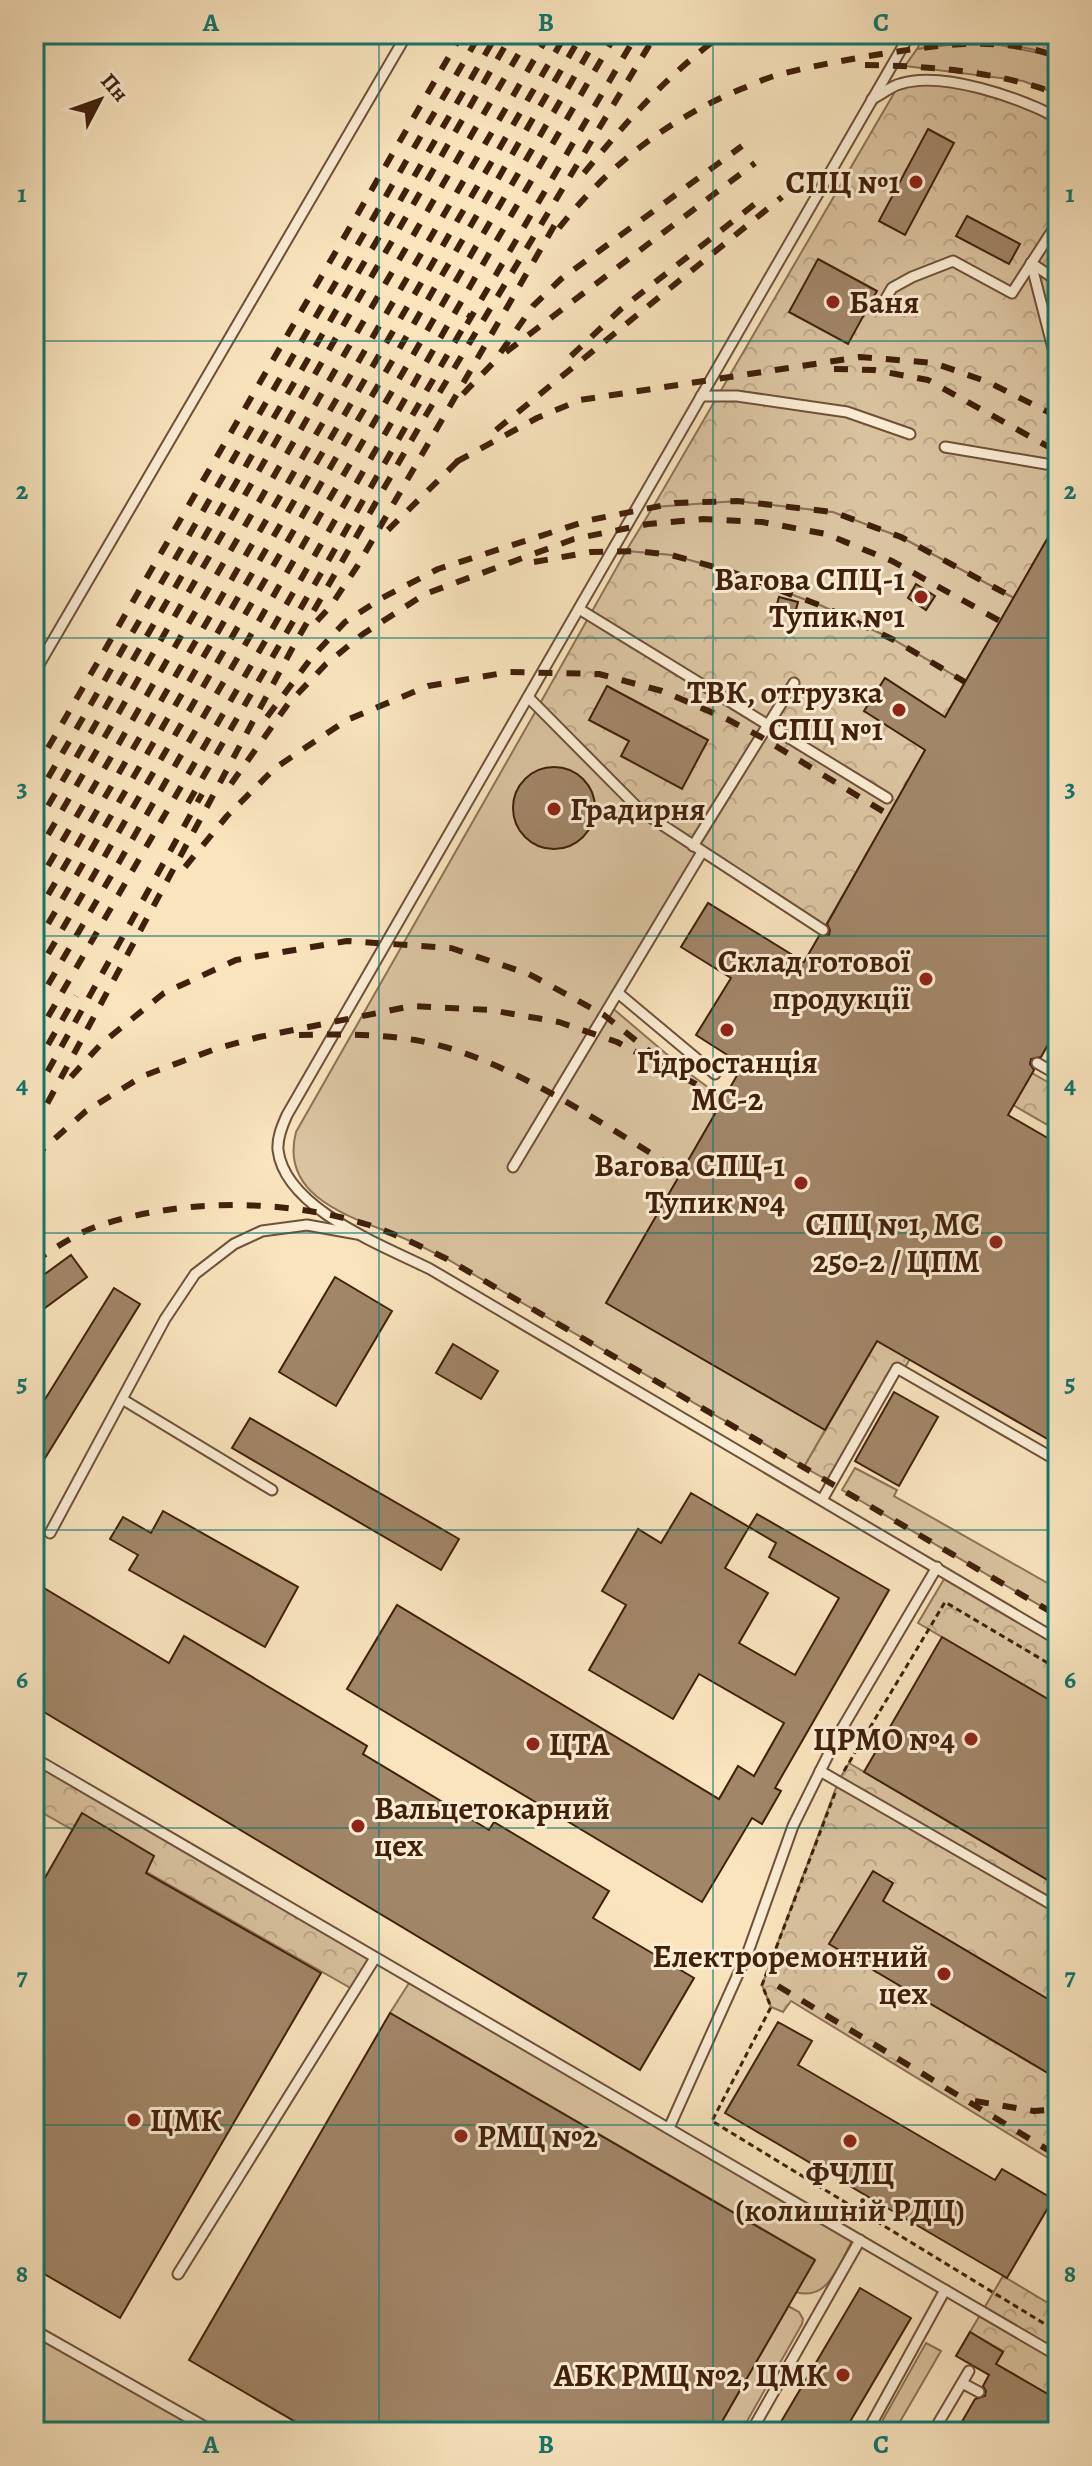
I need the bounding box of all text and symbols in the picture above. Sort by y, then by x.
text: A [202,5,220,40]
text: B [538,5,554,40]
text: C [873,5,889,40]
north arrow [60,60,140,140]
text: Пн [94,67,135,108]
place label: СПЦ №1 [785,160,900,204]
marker: СПЦ №1 [907,173,925,191]
text: 1 [17,176,27,211]
text: 1 [1065,176,1075,211]
place label: Баня [849,280,919,324]
marker: Баня [824,293,842,311]
text: 2 [16,473,29,508]
text: 2 [1064,473,1077,508]
place label: Вагова СПЦ-1 Тупик №1 [714,557,905,638]
marker: Вагова СПЦ-1 Тупик №1 [912,588,930,606]
place label: ТВК, отгрузка СПЦ №1 [687,670,884,751]
marker: ТВК, отгрузка СПЦ №1 [890,701,908,719]
text: 3 [16,770,28,805]
text: 3 [1064,770,1076,805]
place label: Градирня [570,787,706,831]
marker: Градирня [545,800,563,818]
place label: Склад готової продукції [718,939,911,1020]
marker: Склад готової продукції [917,970,935,988]
marker: Гідростанція МС-2 [718,1021,736,1039]
place label: Гідростанція МС-2 [636,1040,818,1121]
text: 4 [16,1067,28,1102]
text: 4 [1064,1067,1076,1102]
place label: Вагова СПЦ-1 Тупик №4 [594,1143,785,1224]
marker: Вагова СПЦ-1 Тупик №4 [792,1174,810,1192]
place label: СПЦ №1, МС 250-2 / ЦПМ [805,1202,980,1283]
marker: СПЦ №1, МС 250-2 / ЦПМ [987,1233,1005,1251]
text: 5 [16,1365,28,1400]
text: 5 [1064,1365,1076,1400]
text: 6 [16,1662,28,1697]
text: 6 [1064,1662,1076,1697]
place label: ЦРМО №4 [813,1717,955,1761]
place label: ЦТА [549,1722,610,1766]
marker: ЦРМО №4 [962,1730,980,1748]
marker: ЦТА [524,1735,542,1753]
place label: Вальцетокарний цех [374,1786,610,1867]
marker: Вальцетокарний цех [349,1817,367,1835]
place label: Електроремонтний цех [653,1934,928,2015]
text: 7 [16,1959,28,1994]
text: 7 [1064,1959,1076,1994]
marker: Електроремонтний цех [935,1965,953,1983]
place label: ЦМК [150,2098,222,2142]
marker: ЦМК [125,2111,143,2129]
place label: РМЦ №2 [477,2114,598,2158]
marker: РМЦ №2 [452,2127,470,2145]
marker: ФЧЛЦ (колишній РДЦ) [841,2132,859,2150]
place label: ФЧЛЦ (колишній РДЦ) [735,2151,965,2232]
text: 8 [16,2256,28,2291]
text: 8 [1064,2256,1076,2291]
place label: АБК РМЦ №2, ЦМК [553,2353,828,2397]
marker: АБК РМЦ №2, ЦМК [834,2366,852,2384]
text: A [202,2427,220,2462]
text: B [538,2427,554,2462]
text: C [873,2427,889,2462]

